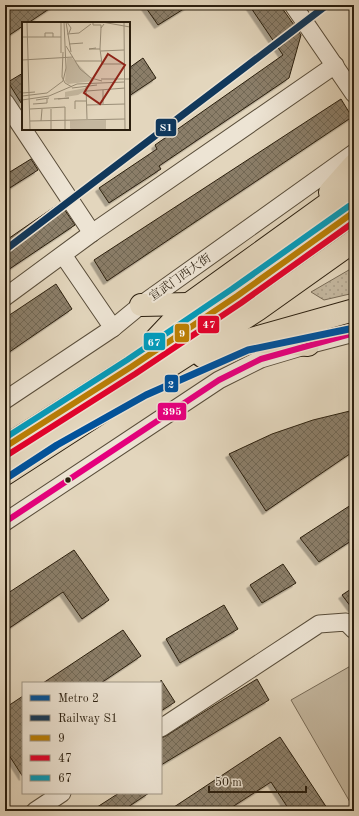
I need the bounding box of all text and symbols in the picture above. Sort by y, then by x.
inset map [22,22,130,130]
line badge: S1 [155,118,177,137]
text: S1 [159,123,173,134]
street label: 宣武门西大街 [146,250,214,303]
line badge: 47 [197,315,220,334]
text: 47 [203,320,215,331]
line badge: 9 [174,323,190,343]
text: 9 [179,329,185,340]
line badge: 67 [143,332,166,351]
text: 67 [148,338,160,349]
line badge: 2 [164,374,179,393]
text: 2 [168,380,174,391]
line badge: 395 [157,402,187,421]
text: 395 [162,407,182,418]
unlabelled marker [63,475,73,485]
legend [22,682,162,794]
text: Metro 2 [58,693,99,705]
text: Railway S1 [58,713,118,725]
text: 9 [58,733,65,745]
text: 47 [58,753,72,765]
scale bar [209,768,306,794]
text: 67 [58,773,72,785]
text: 50 m [215,776,242,789]

